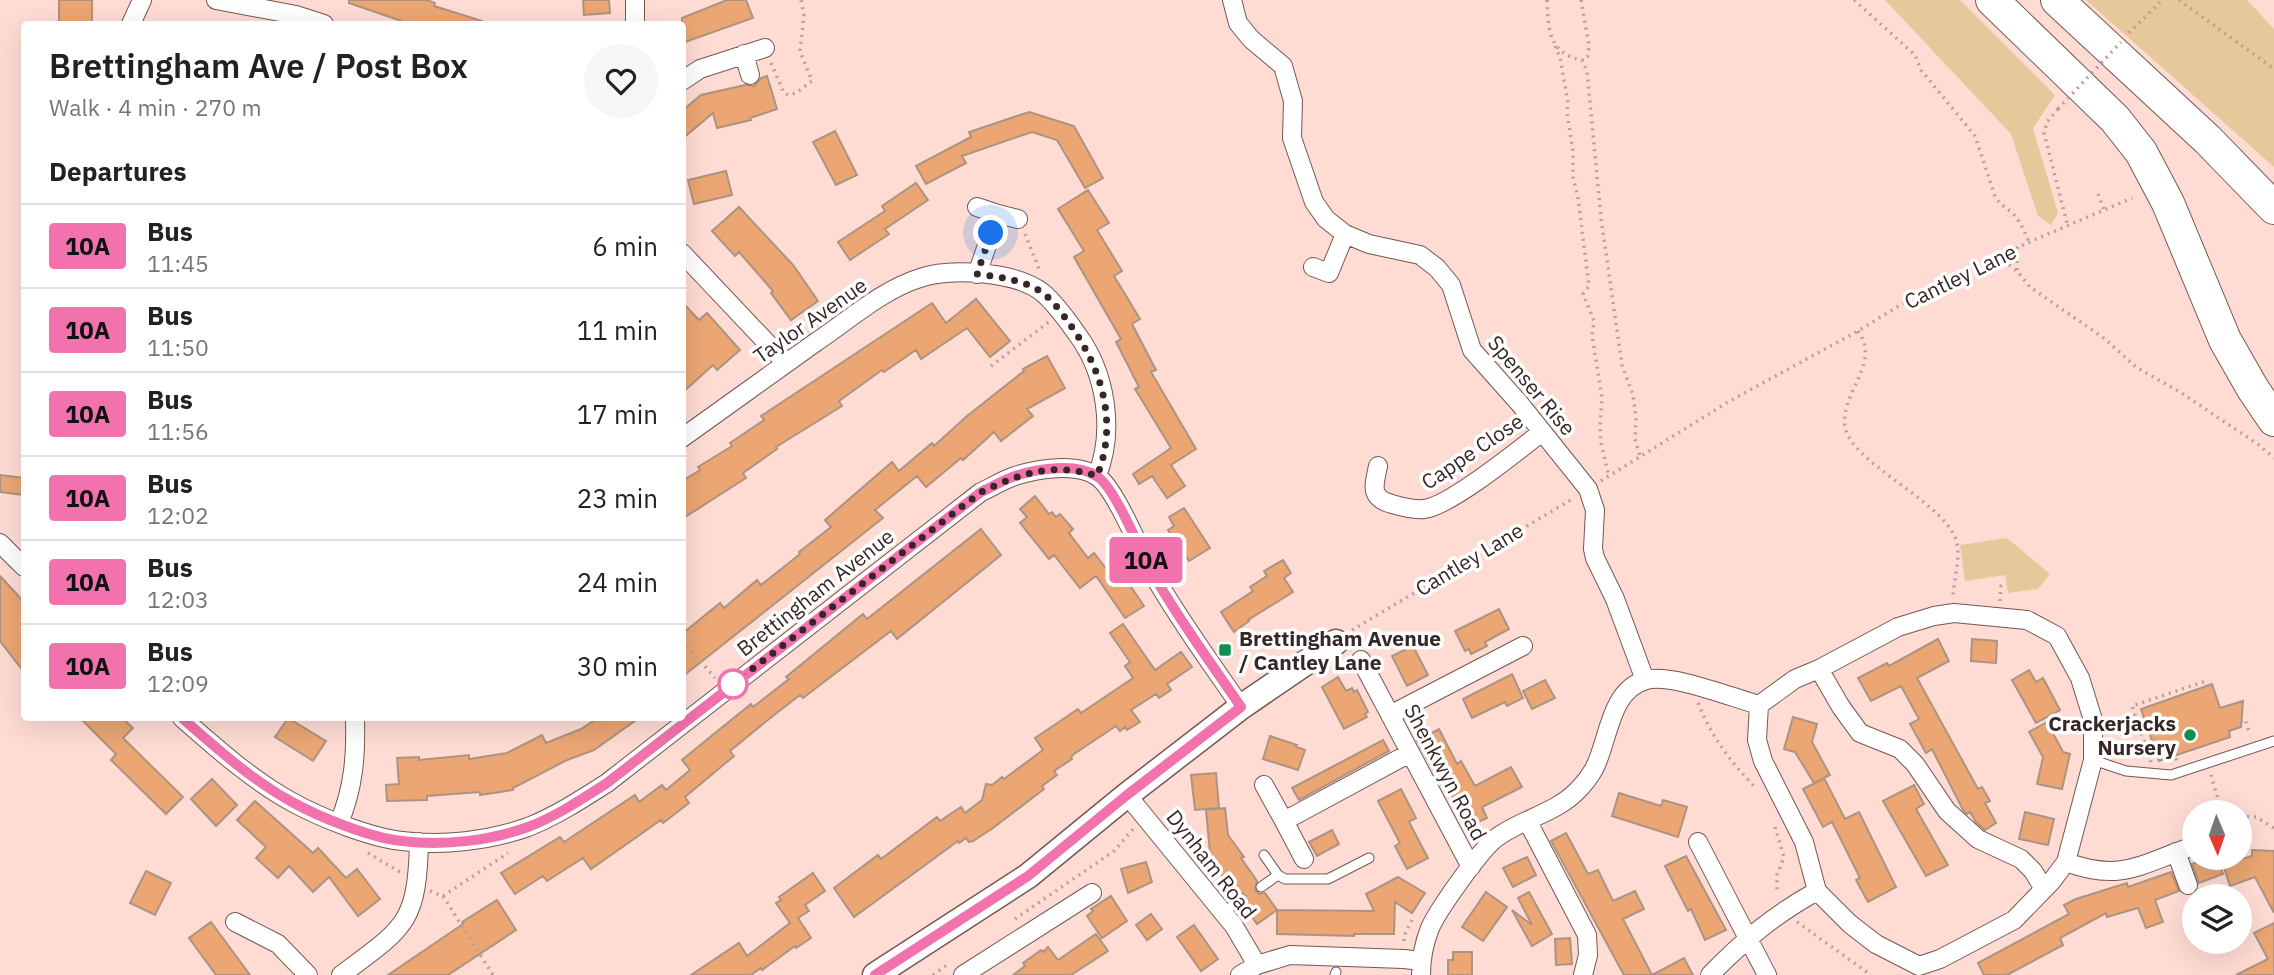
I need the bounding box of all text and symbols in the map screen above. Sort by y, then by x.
text: Brettingham Ave / Post Box [49,44,468,87]
button: heart [584,44,658,118]
text: Walk · 4 min · 270 m [49,92,262,122]
text: Departures [49,154,187,188]
text: Bus [147,214,193,248]
your location [973,215,1008,250]
text: 6 min [592,229,658,263]
text: 10A [65,230,110,262]
street label: Cantley Lane [1899,237,2021,315]
text: 11:45 [147,248,209,278]
street label: Taylor Avenue [748,271,872,369]
text: Bus [147,298,193,332]
text: 11 min [577,313,658,347]
text: 10A [65,314,110,346]
street label: Spenser Rise [1482,329,1582,441]
text: 11:50 [147,332,209,362]
text: Bus [147,382,193,416]
text: 17 min [577,397,658,431]
text: 10A [65,398,110,430]
street label: Cappe Close [1416,407,1528,495]
text: 11:56 [147,416,209,446]
text: Bus [147,466,193,500]
text: 23 min [577,481,658,515]
text: 10A [65,482,110,514]
text: 12:02 [147,500,209,530]
street label: Cantley Lane [1410,516,1528,602]
street label: Brettingham Avenue [731,522,899,662]
line badge: 10A [1106,537,1186,583]
text: 10A [1123,544,1169,576]
text: Bus [147,550,193,584]
text: 24 min [577,565,658,599]
text: 10A [65,566,110,598]
text: 12:03 [147,584,209,614]
place label: Brettingham Avenue / Cantley Lane [1239,624,1441,676]
text: Bus [147,634,193,668]
marker: Brettingham Avenue / Cantley Lane [1217,642,1233,658]
text: 30 min [577,649,658,683]
text: 10A [65,650,110,682]
text: 12:09 [147,668,209,698]
unlabelled marker [718,669,748,699]
street label: Shenkwyn Road [1398,699,1494,845]
place label: Crackerjacks Nursery [2048,709,2177,761]
marker: Crackerjacks Nursery [2182,727,2198,743]
north arrow [2182,800,2252,870]
map controls [2182,800,2252,954]
street label: Dynham Road [1161,804,1263,924]
button: layers [2182,884,2252,954]

